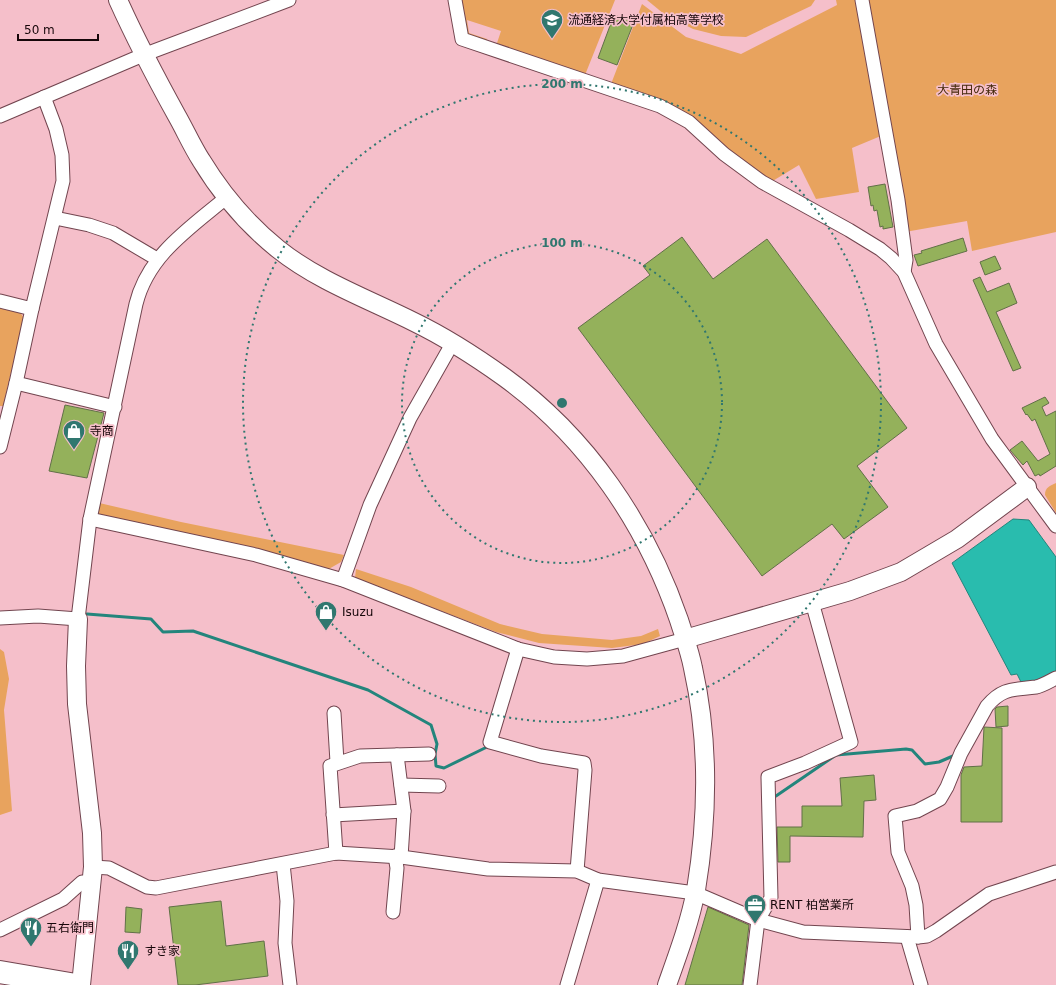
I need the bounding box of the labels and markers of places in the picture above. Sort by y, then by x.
school or university icon: 流通経済大学付属柏高等学校 [539,7,565,40]
place label: 流通経済大学付属柏高等学校 [568,13,724,27]
centre of rings [555,396,569,410]
shop icon: 寺商 [61,418,87,451]
place label: 寺商 [90,424,114,438]
shop icon: Isuzu [313,599,339,632]
place label: Isuzu [342,605,373,619]
office icon: RENT 柏営業所 [742,892,768,925]
place label: RENT 柏営業所 [770,898,854,912]
restaurant icon: 五右衛門 [18,915,44,948]
place label: 五右衛門 [46,921,94,935]
restaurant icon: すき家 [115,938,141,971]
place label: すき家 [144,944,180,958]

